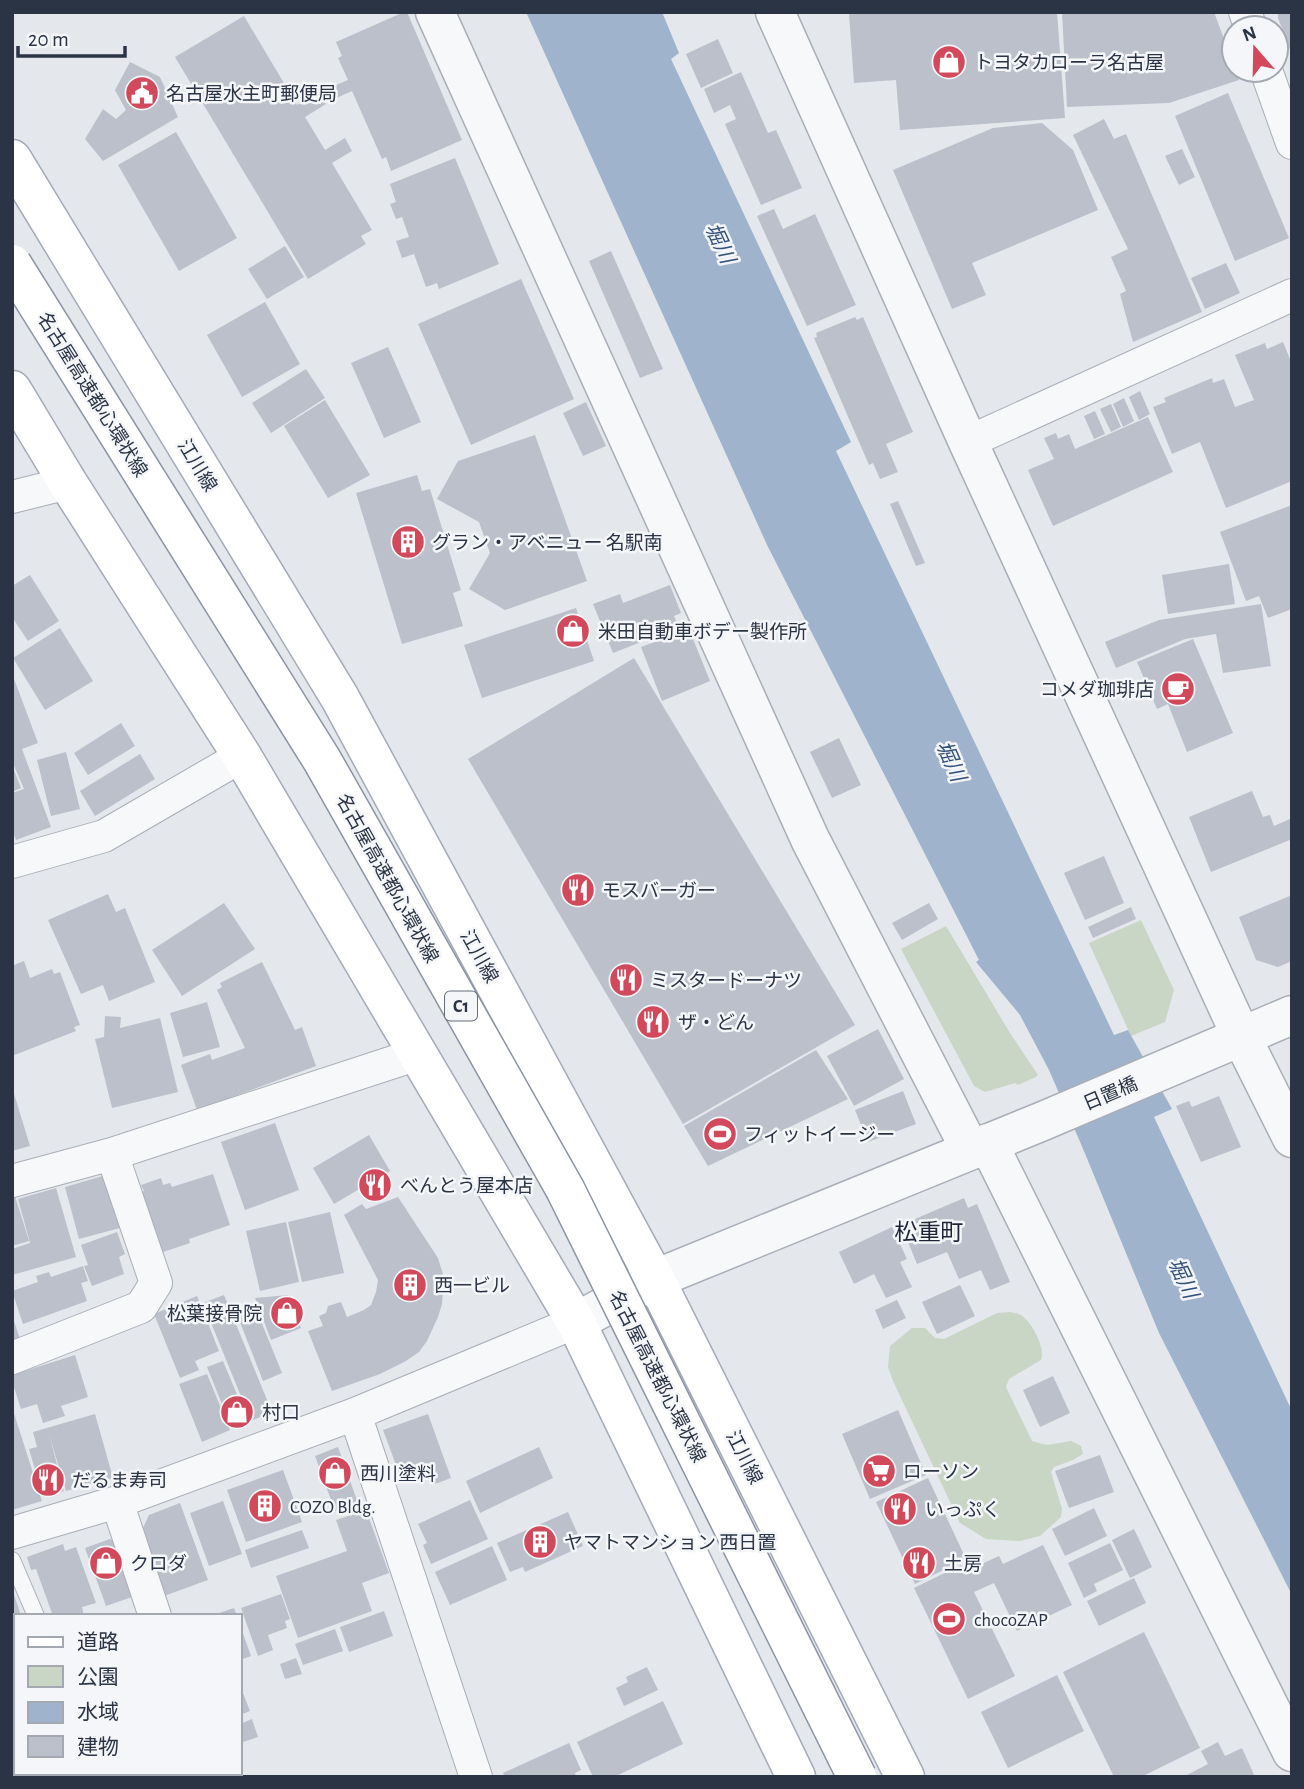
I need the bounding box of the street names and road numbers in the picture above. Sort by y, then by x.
street label: 名古屋高速都心環状線 [33,308,152,480]
street label: 江川線 [174,436,220,495]
street label: 名古屋高速都心環状線 [332,790,443,966]
street label: 江川線 [457,927,502,986]
road number: C1 [445,992,477,1021]
street label: 日置橋 [1080,1074,1141,1114]
street label: 名古屋高速都心環状線 [605,1287,710,1466]
street label: 江川線 [722,1428,766,1487]

